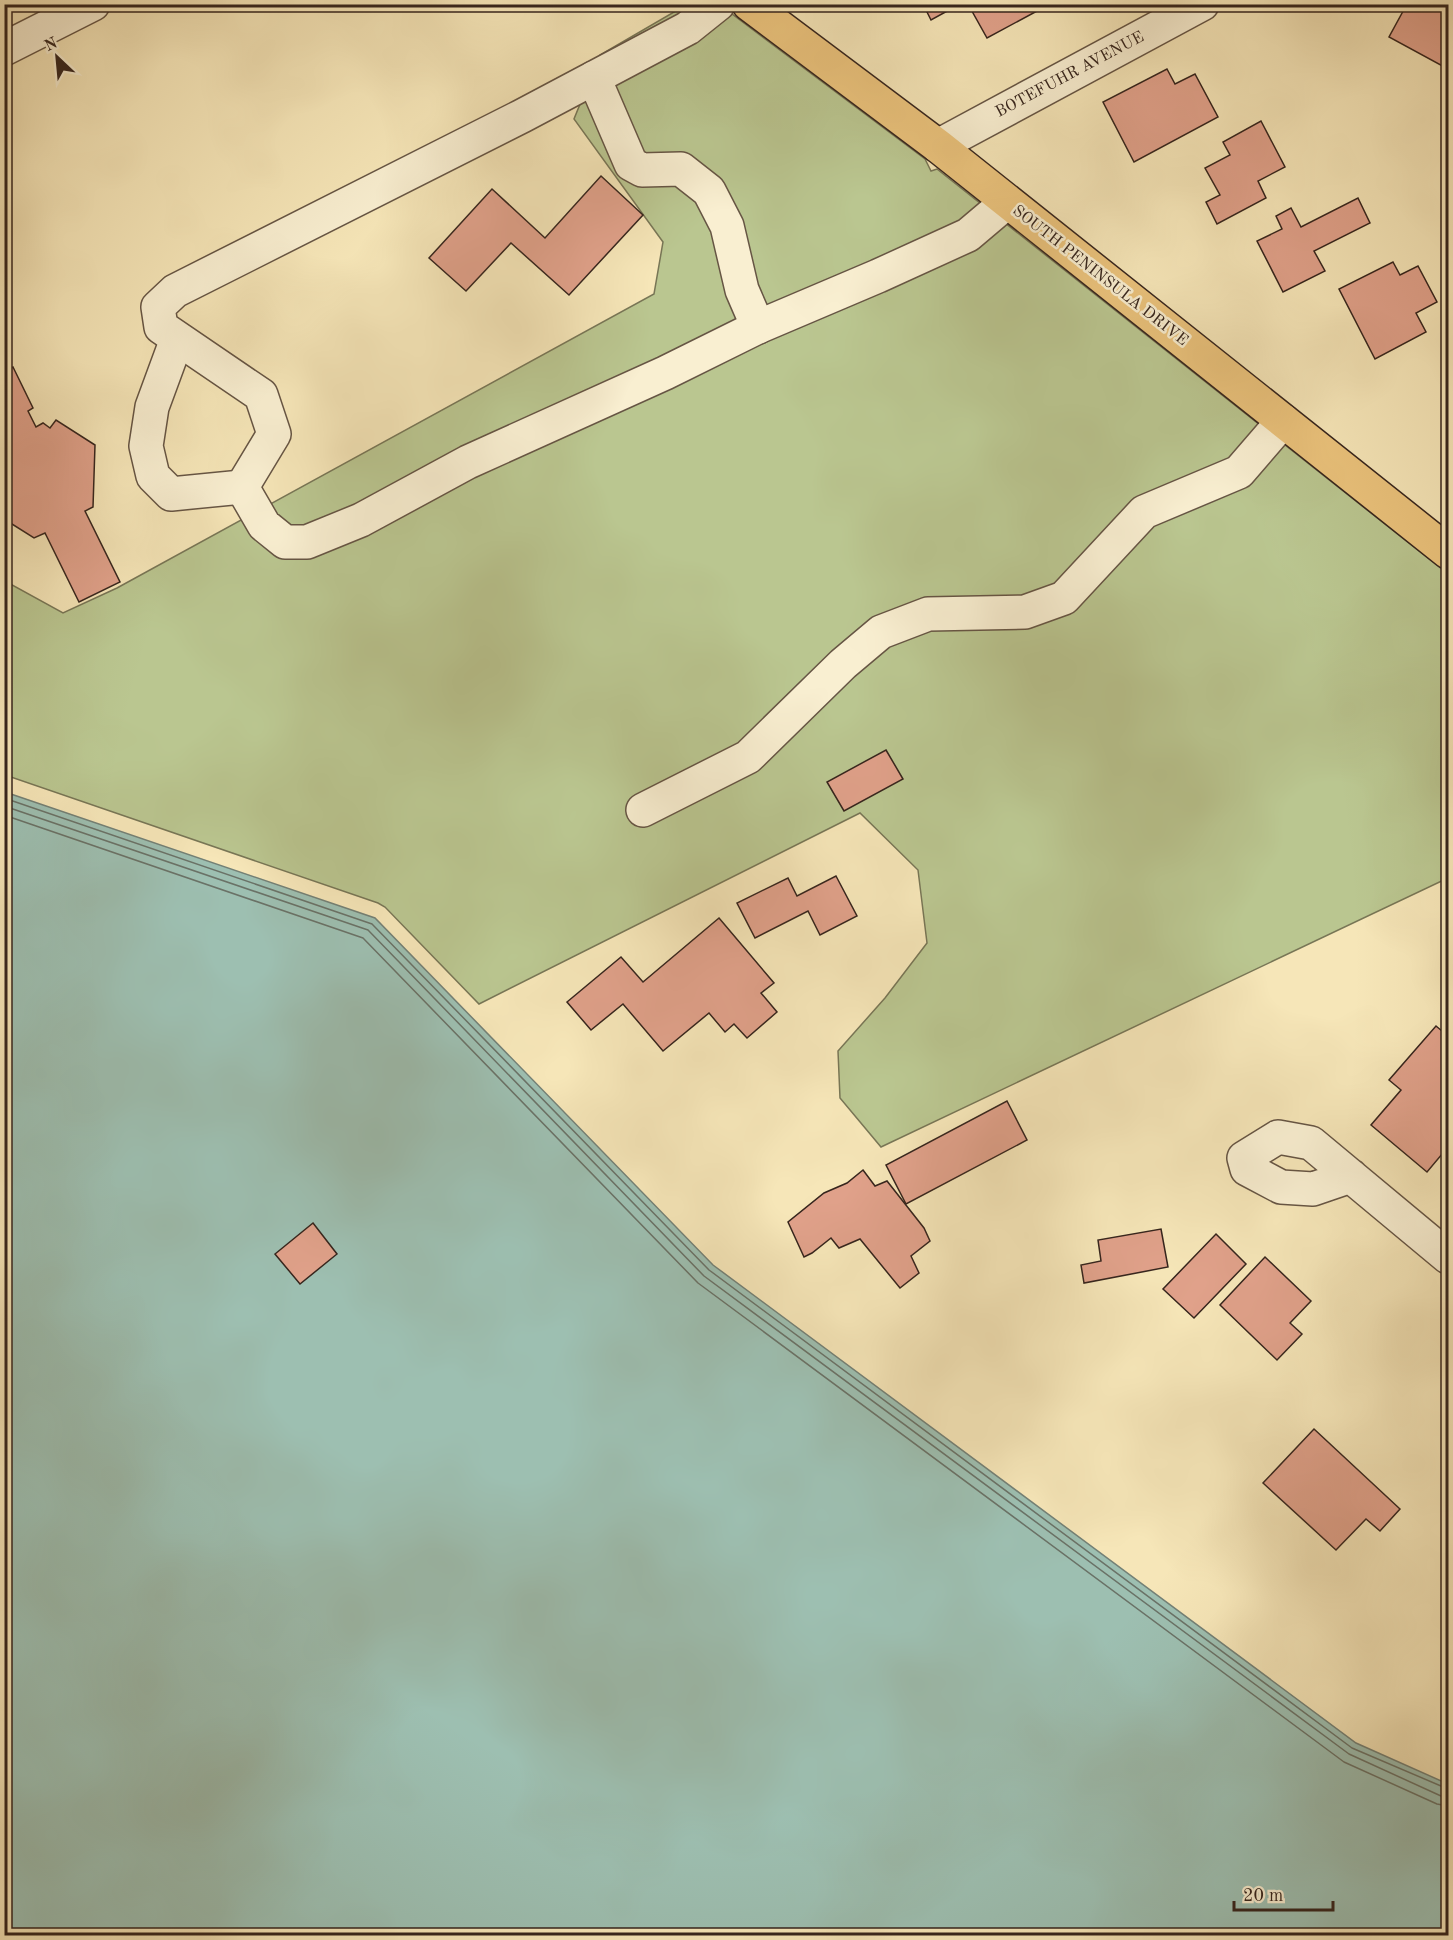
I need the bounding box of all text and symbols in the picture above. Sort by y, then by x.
north arrow [27,27,87,87]
street label: BOTEFUHR AVENUE [993,29,1147,121]
text: N [42,35,61,55]
street label: SOUTH PENINSULA DRIVE [1009,203,1191,349]
scale bar [1234,1874,1333,1912]
text: 20 m [1243,1887,1283,1905]

